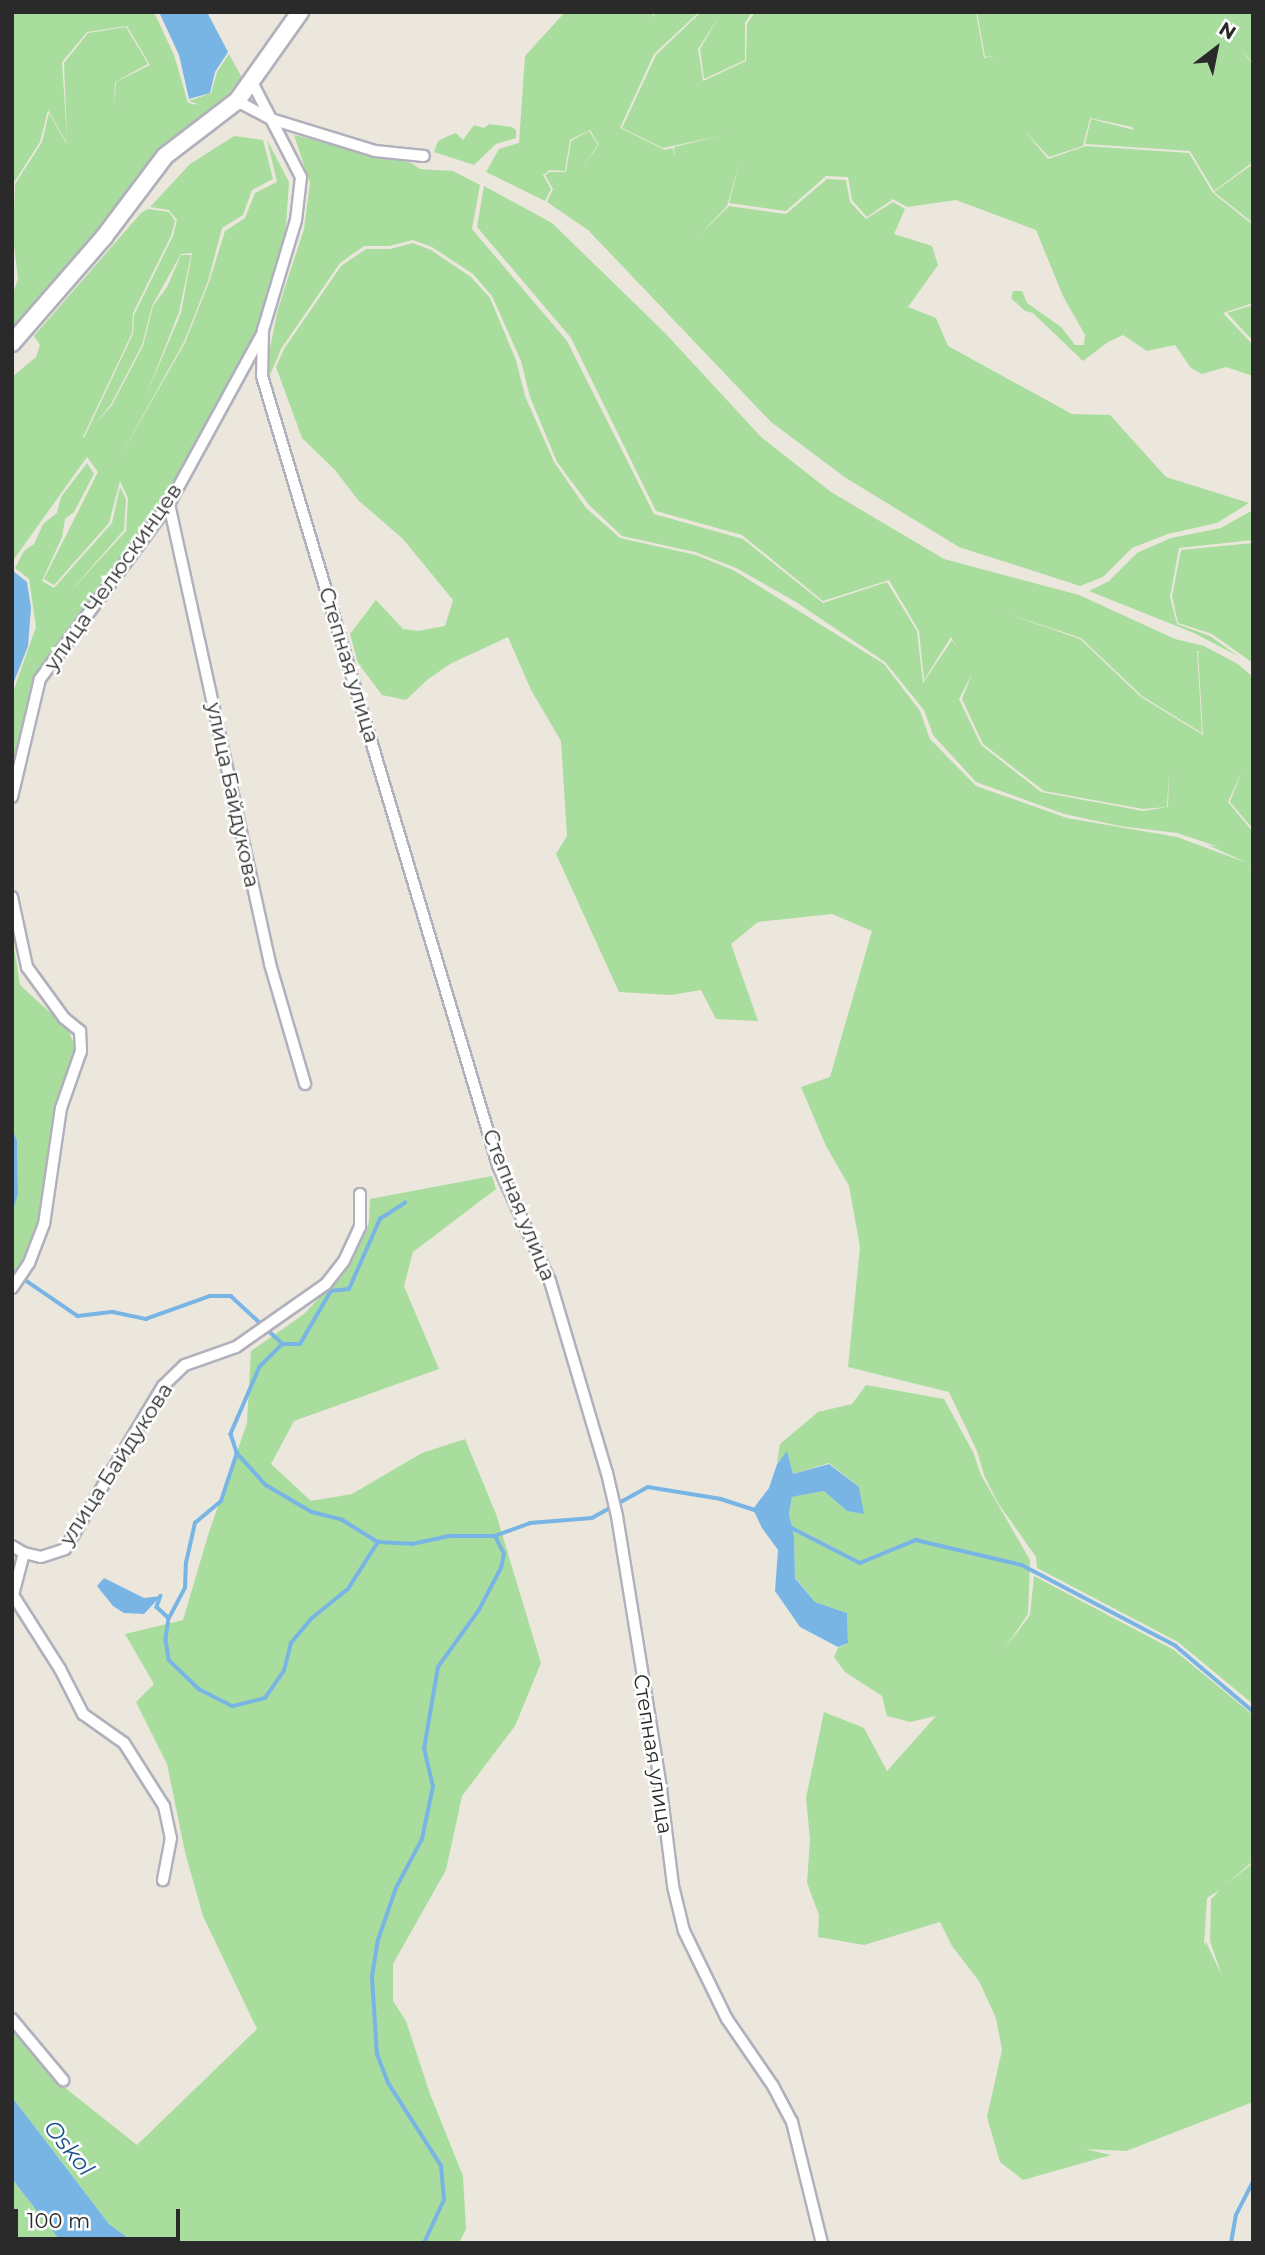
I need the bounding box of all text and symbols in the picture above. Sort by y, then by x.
north arrow [1181,14,1251,84]
text: N [1215,17,1240,45]
street label: улица Челюскинцев [39,478,187,676]
street label: Степная улица [313,584,385,746]
street label: улица Байдукова [201,700,265,890]
street label: Степная улица [477,1125,561,1285]
street label: улица Байдукова [54,1378,178,1550]
street label: Степная улица [628,1672,678,1836]
water label: Oskol [38,2114,100,2182]
scale bar [18,2196,184,2240]
text: 100 m [27,2208,90,2233]

